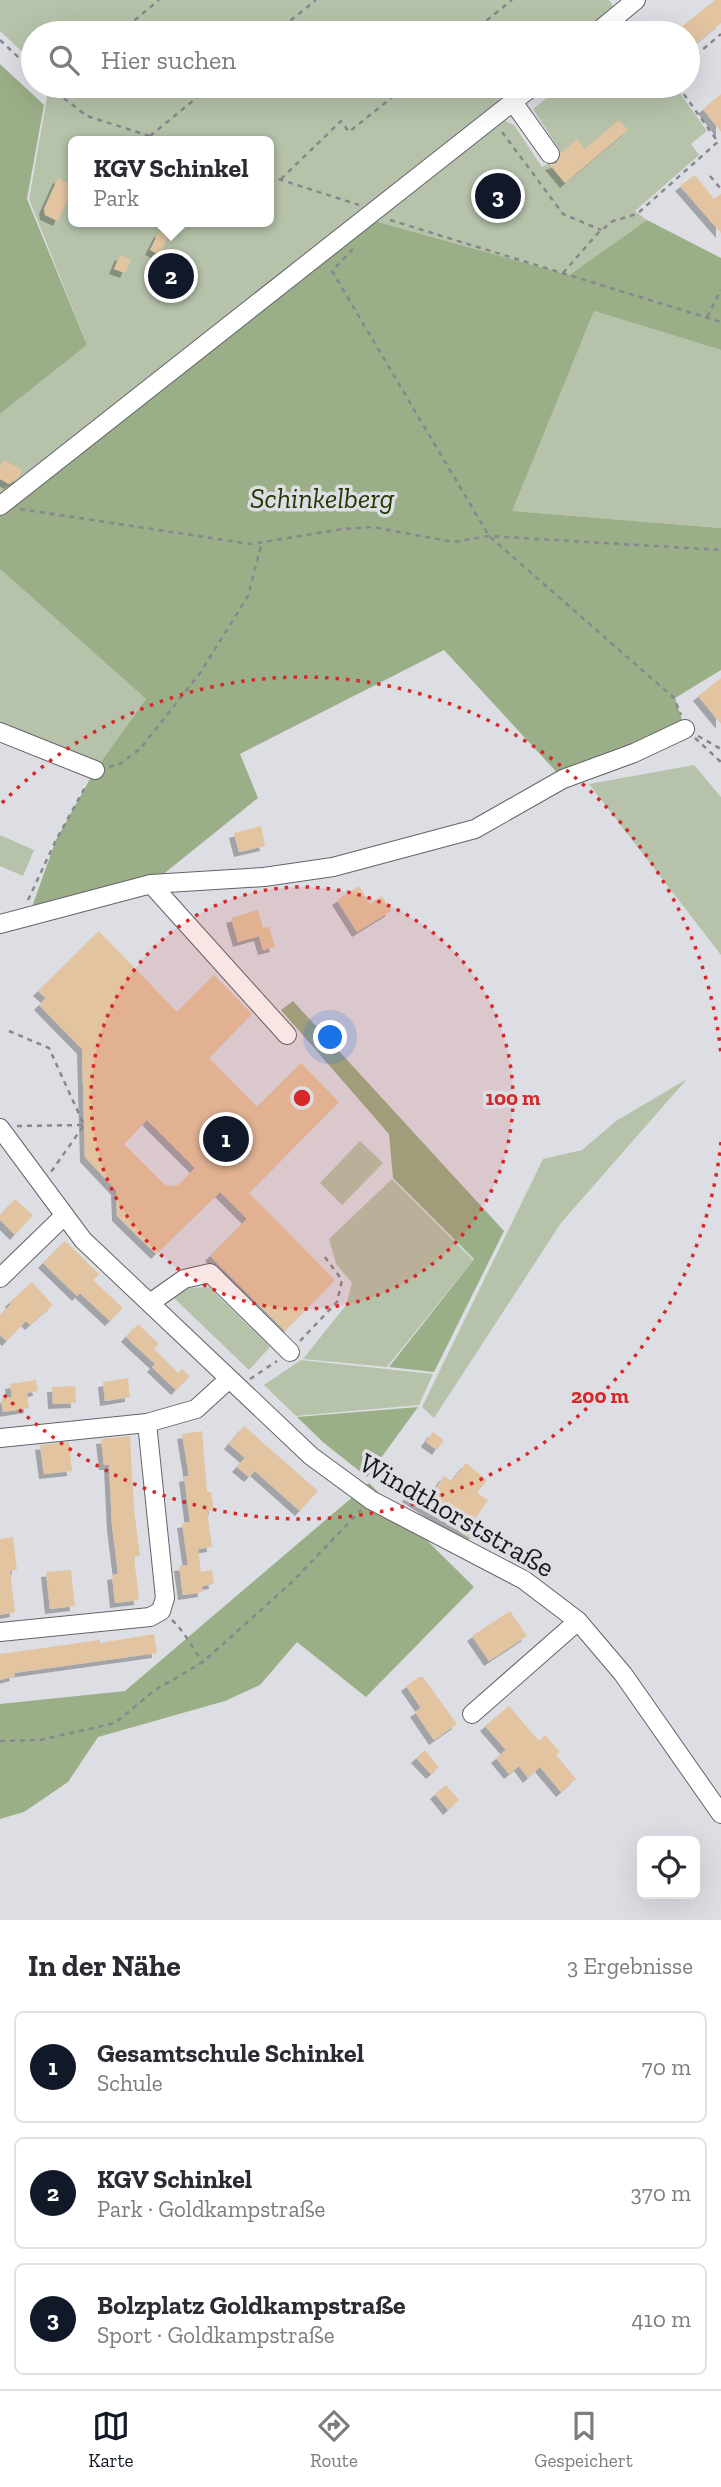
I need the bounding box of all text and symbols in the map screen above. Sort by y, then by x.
search box [21,21,700,98]
icon: search [45,41,83,79]
text: Hier suchen [101,44,236,76]
popup [68,136,274,227]
text: KGV Schinkel [93,152,249,184]
pin: 3 [475,170,521,222]
text: Park [93,184,139,212]
pin: 2 [148,250,194,302]
park label: Schinkelberg [250,482,395,515]
your location [313,1020,347,1054]
text: 100 m [486,1085,541,1110]
centre of rings [290,1086,314,1110]
pin: 1 [203,1113,249,1165]
text: 200 m [571,1383,629,1408]
street label: Windthorststraße [354,1446,560,1584]
map controls [637,1836,700,1899]
button: locate [637,1836,700,1899]
text: In der Nähe [28,1948,181,1984]
text: 3 Ergebnisse [567,1952,693,1980]
text: Gesamtschule Schinkel [97,2037,364,2069]
text: 1 [48,2053,58,2081]
text: 70 m [642,2053,691,2081]
text: Schule [97,2069,163,2097]
text: KGV Schinkel [97,2163,252,2195]
text: 2 [47,2179,59,2207]
text: 370 m [631,2179,691,2207]
text: Park · Goldkampstraße [97,2195,325,2223]
text: Bolzplatz Goldkampstraße [97,2289,406,2321]
text: 3 [47,2305,59,2333]
text: 410 m [631,2305,691,2333]
text: Sport · Goldkampstraße [97,2321,335,2349]
tab: Karte [88,2407,134,2472]
tab: Route [310,2407,358,2472]
tab: Gespeichert [534,2407,633,2472]

